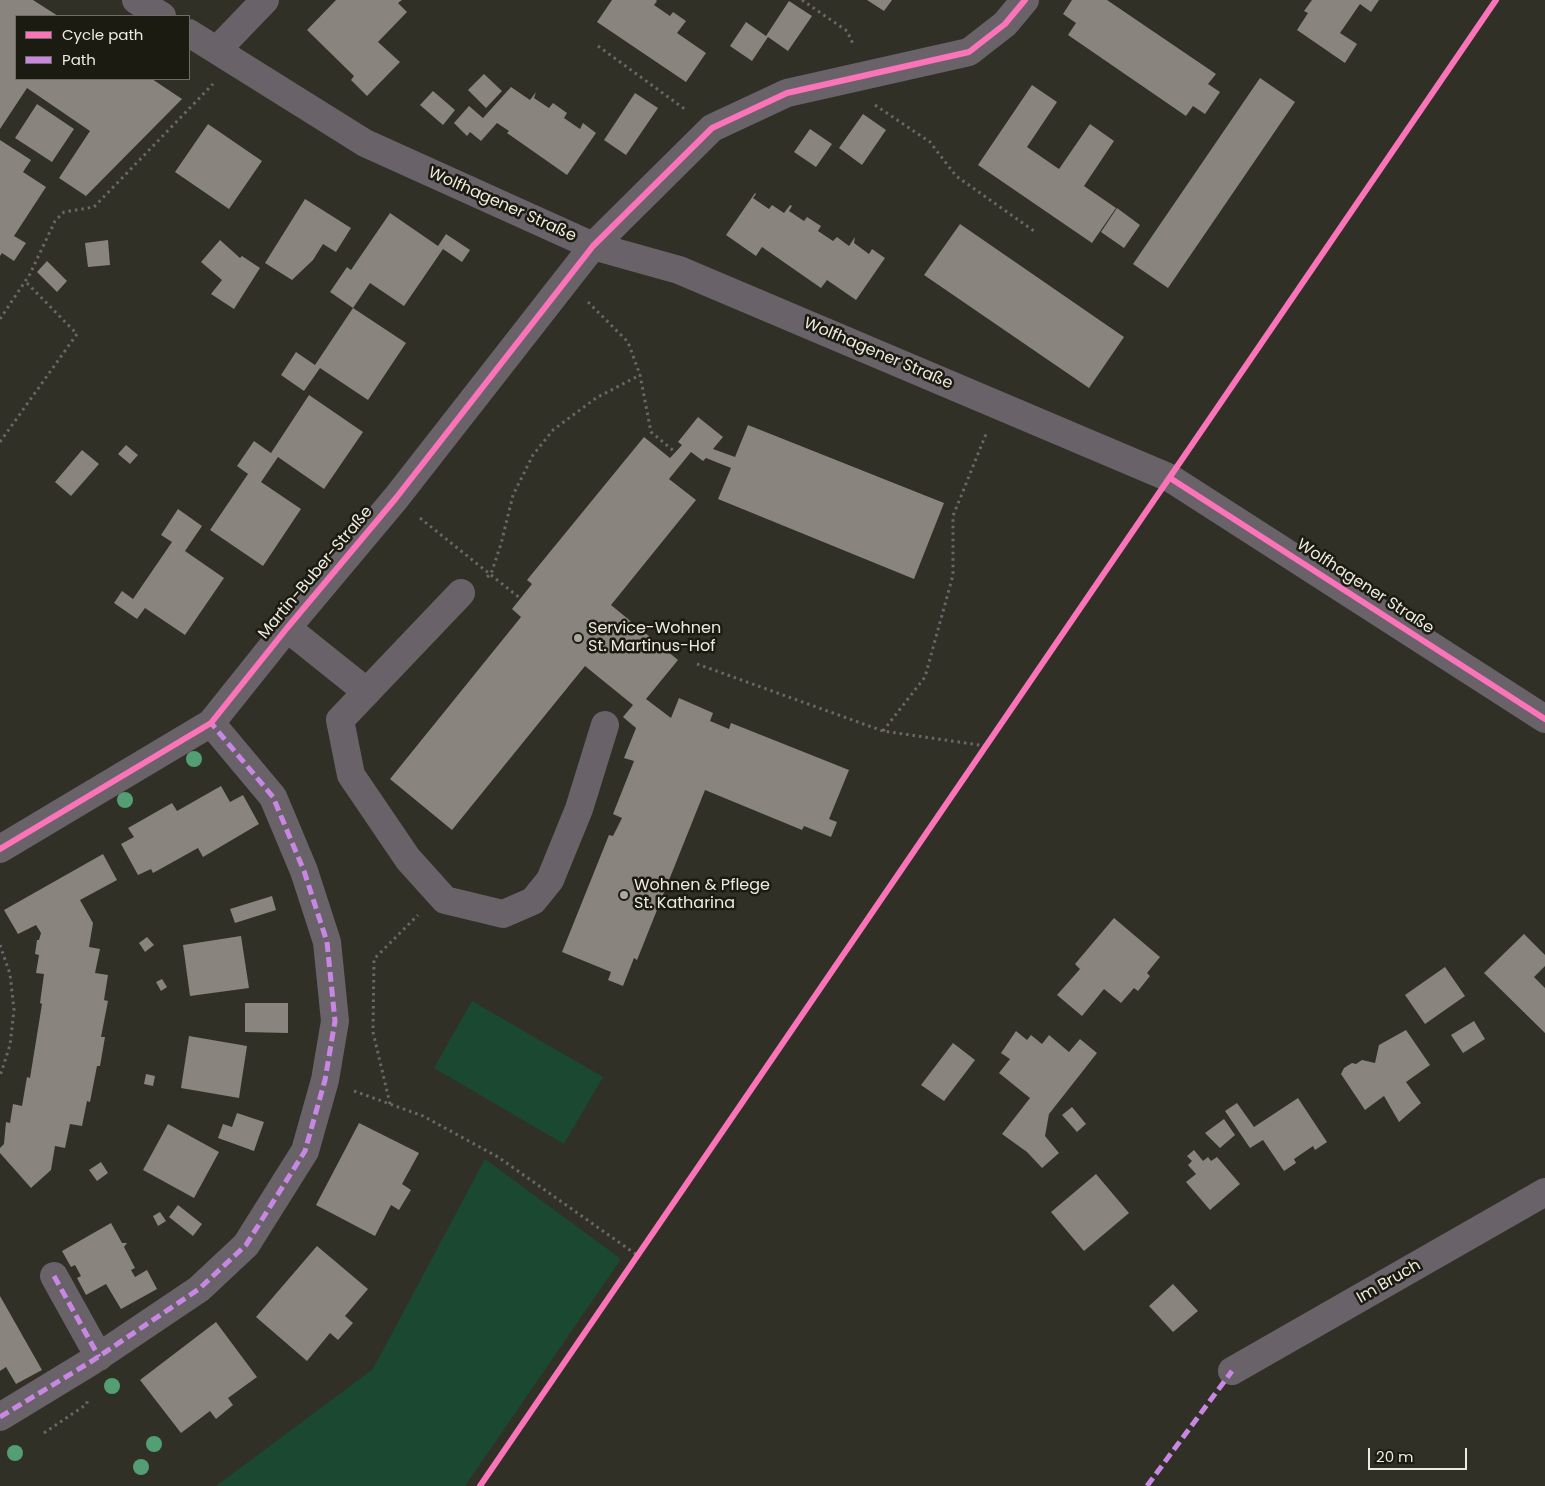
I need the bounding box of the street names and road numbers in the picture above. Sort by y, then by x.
street label: Wolfhagener Straße [425,164,579,246]
street label: Wolfhagener Straße [801,314,955,394]
street label: Martin-Buber-Straße [255,503,377,643]
street label: Wolfhagener Straße [1293,535,1437,639]
street label: Im Bruch [1354,1256,1424,1308]

